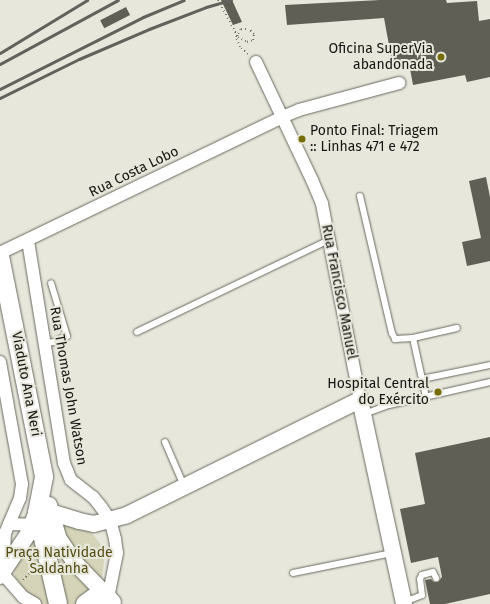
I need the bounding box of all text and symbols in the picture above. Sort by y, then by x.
place label: Oficina SuperVia abandonada [329,41,433,74]
marker: Oficina SuperVia abandonada [436,52,446,62]
place label: Ponto Final: Triagem :: Linhas 471 e 472 [310,123,438,156]
marker: Ponto Final: Triagem :: Linhas 471 e 472 [297,134,307,144]
street label: Rua Costa Lobo [86,143,182,201]
street label: Rua Francisco Manuel [318,223,360,361]
street label: Rua Thomas John Watson [46,305,90,467]
street label: Viaduto Ana Neri [8,330,44,438]
place label: Hospital Central do Exército [327,376,429,408]
marker: Hospital Central do Exército [432,386,444,398]
park label: Praça Natividade Saldanha [5,545,113,578]

